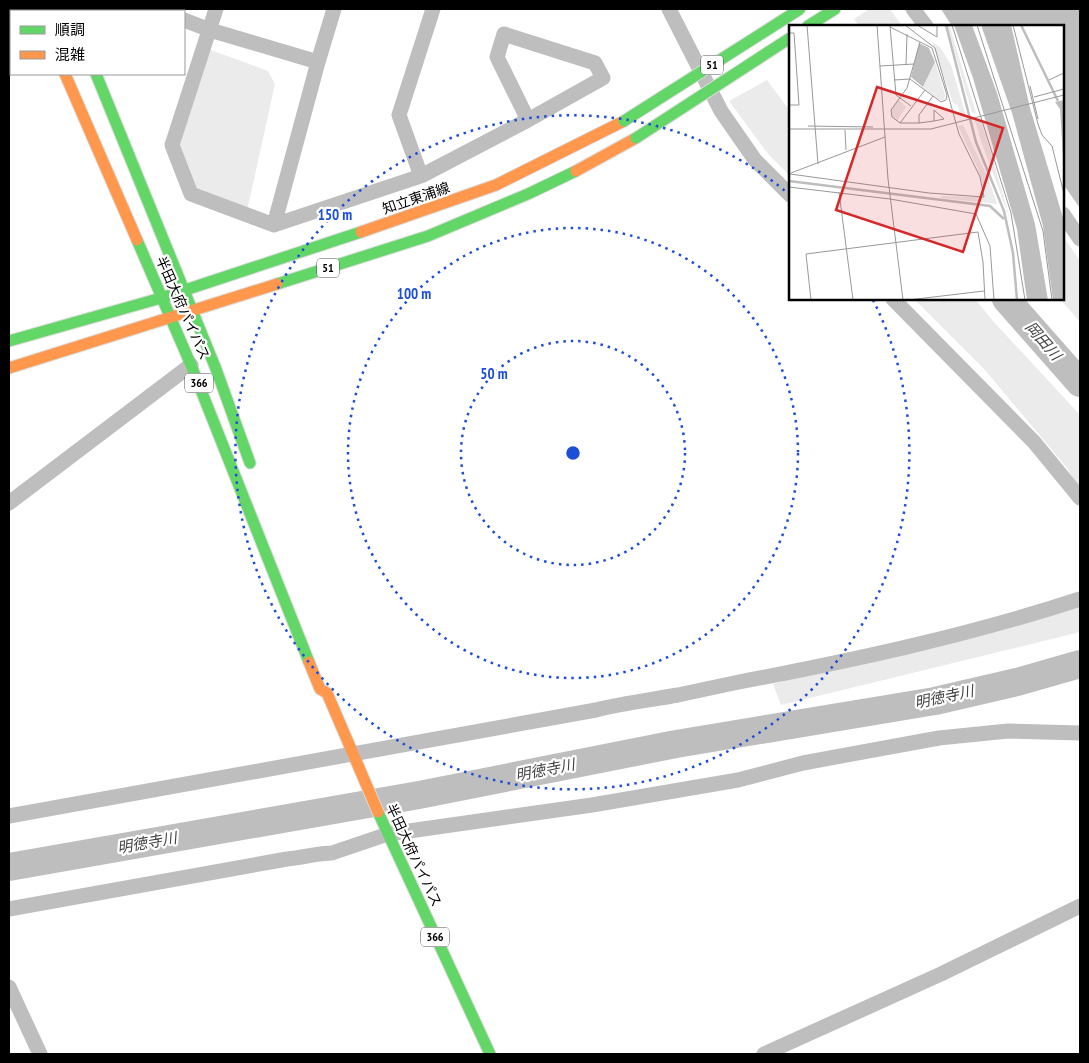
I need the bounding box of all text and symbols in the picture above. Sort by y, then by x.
legend [10,10,185,75]
text: 順調 [55,20,85,39]
inset map [789,25,1064,300]
text: 混雑 [55,45,85,64]
road number: 51 [701,56,723,74]
street label: 知立東浦線 [380,178,452,218]
text: 150 m [318,205,352,224]
street label: 半田大府パイパス [152,253,214,363]
road number: 51 [317,258,339,278]
text: 100 m [397,284,431,303]
water label: 岡田川 [1021,317,1067,365]
text: 50 m [480,364,508,383]
road number: 366 [185,373,213,392]
centre of rings [564,444,582,462]
water label: 明徳寺川 [913,681,977,712]
water label: 明徳寺川 [514,754,578,785]
street label: 半田大府パイパス [382,801,446,909]
water label: 明徳寺川 [116,828,180,857]
road number: 366 [421,928,449,946]

